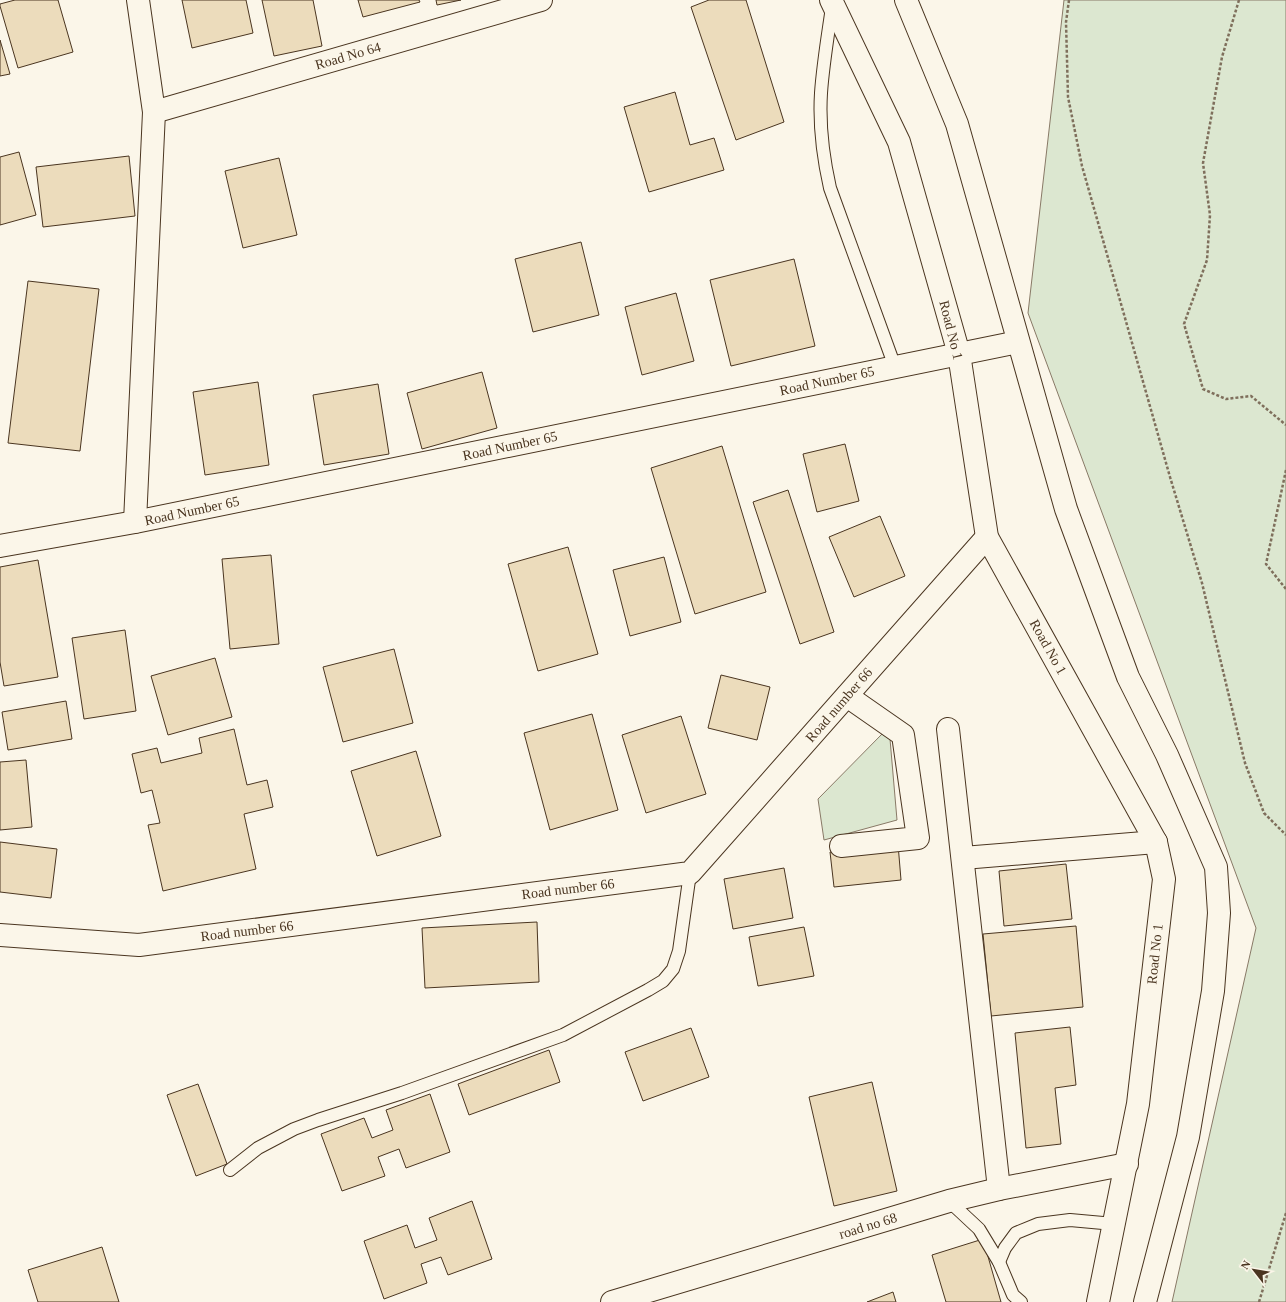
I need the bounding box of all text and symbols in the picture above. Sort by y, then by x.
street label: Road No 64 [313,39,383,73]
street label: Road No 1 [936,299,966,361]
street label: Road Number 65 [778,364,876,398]
street label: Road Number 65 [461,429,559,463]
street label: Road Number 65 [143,494,241,528]
street label: Road No 1 [1027,617,1069,677]
street label: Road number 66 [803,665,875,745]
street label: Road number 66 [521,876,615,902]
street label: Road number 66 [200,918,294,944]
street label: Road No 1 [1144,923,1166,985]
street label: road no 68 [837,1210,899,1242]
north arrow [1234,1250,1274,1290]
text: N [1238,1258,1253,1271]

